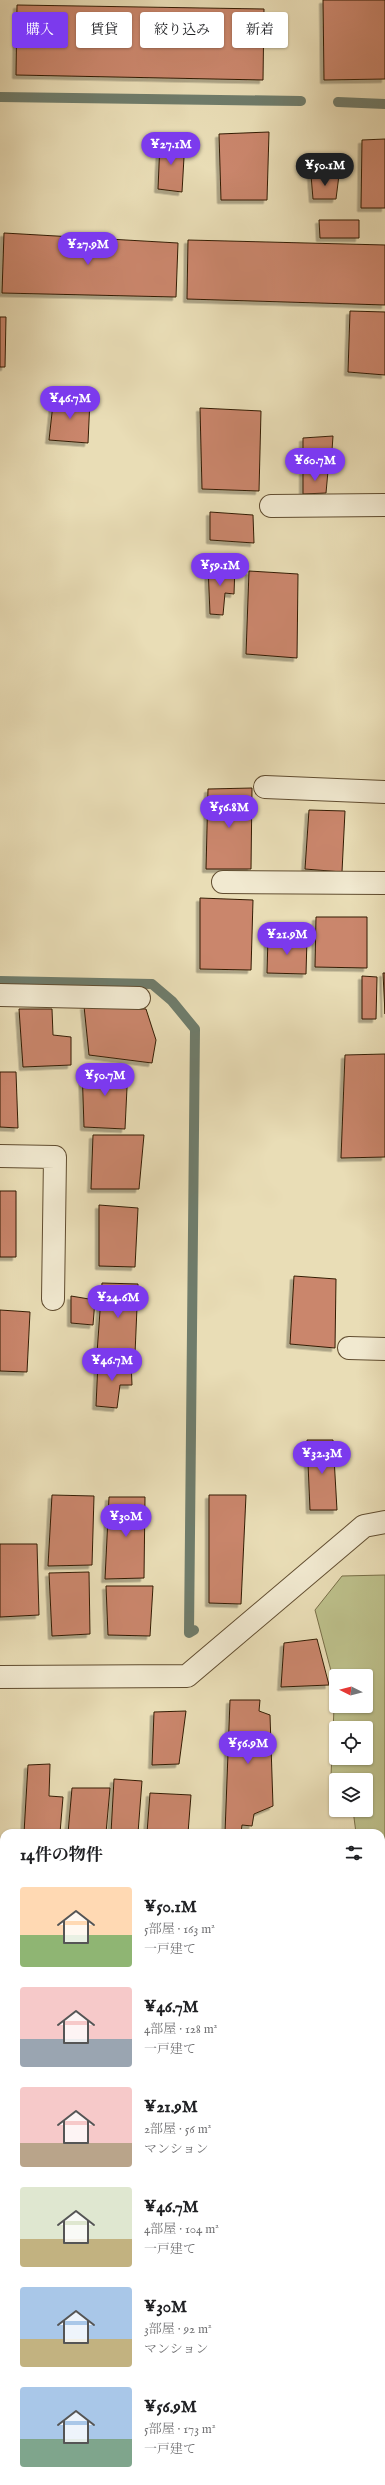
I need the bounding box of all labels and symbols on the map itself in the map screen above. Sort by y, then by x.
pin: ¥27.1M [138,132,204,166]
pin: ¥50.1M [292,153,358,187]
pin: ¥27.9M [55,232,121,266]
pin: ¥46.7M [37,386,103,420]
pin: ¥60.7M [282,448,348,482]
pin: ¥59.1M [187,553,253,587]
pin: ¥56.8M [196,795,262,829]
pin: ¥21.9M [254,922,320,956]
pin: ¥50.7M [72,1063,138,1097]
pin: ¥24.6M [85,1285,151,1319]
pin: ¥46.7M [79,1348,145,1382]
pin: ¥32.3M [289,1441,355,1475]
pin: ¥30M [102,1504,150,1538]
north arrow [329,1669,373,1713]
pin: ¥56.9M [215,1731,281,1765]

